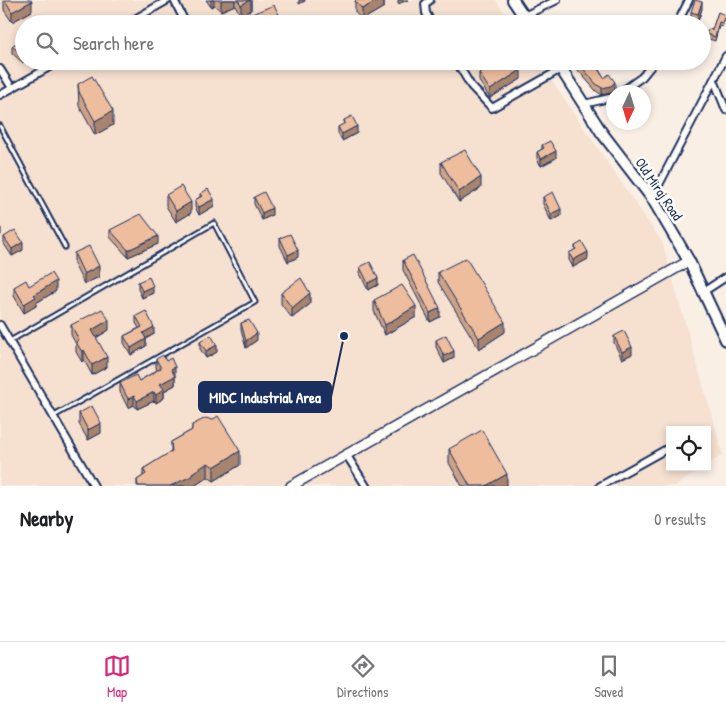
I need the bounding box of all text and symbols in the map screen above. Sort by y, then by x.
search box [15,15,711,70]
icon: search [33,29,61,57]
text: Search here [73,30,154,56]
north arrow [606,85,651,130]
street label: Old Miraj Road [631,154,688,225]
callout: MIDC Industrial Area [199,382,331,412]
text: MIDC Industrial Area [209,387,321,408]
map controls [666,426,711,471]
button: locate [666,426,711,471]
text: Nearby [20,504,73,533]
text: 0 results [654,508,706,530]
tab: Map [103,652,131,701]
tab: Directions [337,652,388,701]
tab: Saved [594,652,623,701]

